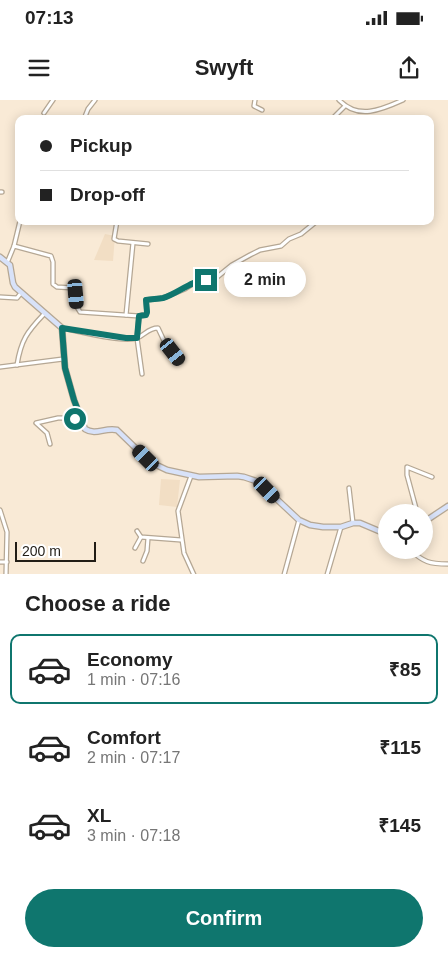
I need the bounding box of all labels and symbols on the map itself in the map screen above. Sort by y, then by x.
callout: 2 min [224,262,306,298]
route end [195,269,217,291]
car [67,278,84,310]
car [157,336,188,368]
route start [64,408,86,430]
car [130,442,161,474]
car [251,474,282,506]
scale bar [15,540,96,563]

